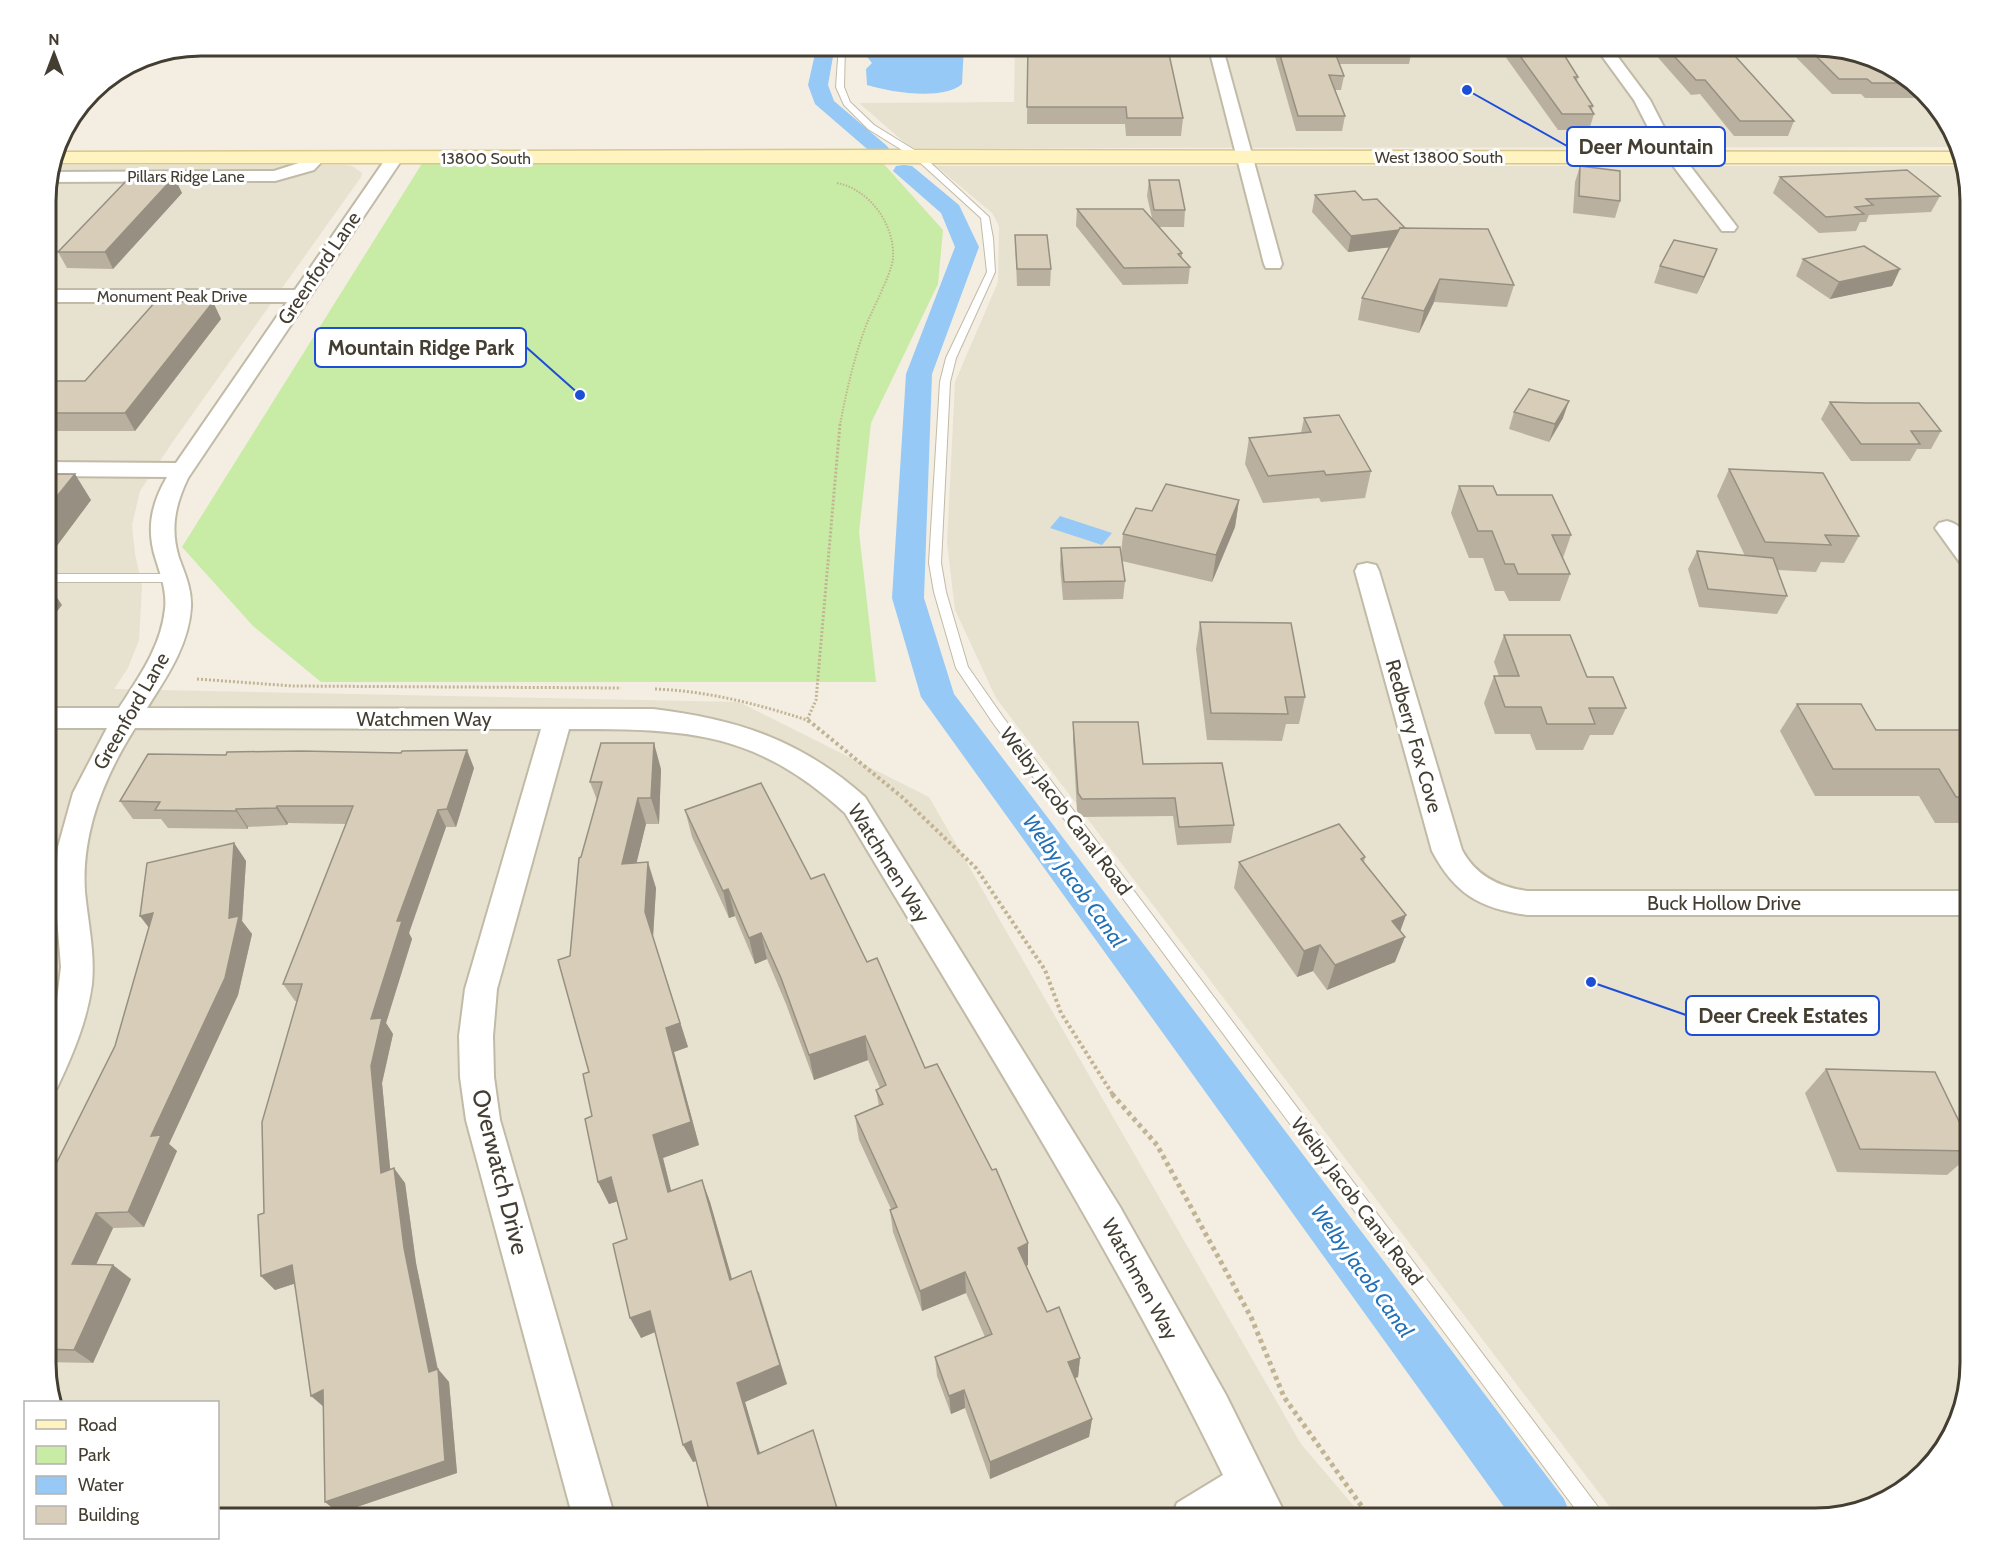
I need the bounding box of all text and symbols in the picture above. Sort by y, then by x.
north arrow [24,24,84,84]
text: N [48,30,60,49]
callout: Deer Mountain [1567,127,1725,166]
text: Deer Mountain [1579,134,1713,159]
street label: West 13800 South [1375,148,1503,167]
street label: 13800 South [441,149,531,168]
street label: Pillars Ridge Lane [127,167,245,186]
street label: Greenford Lane [272,207,366,329]
street label: Monument Peak Drive [97,287,247,306]
callout: Mountain Ridge Park [315,328,526,367]
text: Mountain Ridge Park [327,335,515,360]
street label: Greenford Lane [88,648,174,774]
street label: Redberry Fox Cove [1381,656,1447,816]
street label: Watchmen Way [357,707,491,731]
street label: Welby Jacob Canal Road [995,722,1137,900]
street label: Watchmen Way [843,799,935,927]
water label: Welby Jacob Canal [1017,809,1131,953]
street label: Buck Hollow Drive [1647,891,1801,915]
callout: Deer Creek Estates [1686,996,1879,1035]
text: Deer Creek Estates [1698,1003,1868,1028]
street label: Overwatch Drive [466,1086,535,1258]
street label: Welby Jacob Canal Road [1286,1112,1428,1290]
water label: Welby Jacob Canal [1305,1199,1419,1343]
street label: Watchmen Way [1097,1214,1183,1344]
legend [24,1401,219,1539]
text: Road [78,1414,117,1436]
text: Park [78,1444,111,1466]
text: Water [78,1474,124,1496]
text: Building [78,1504,140,1526]

